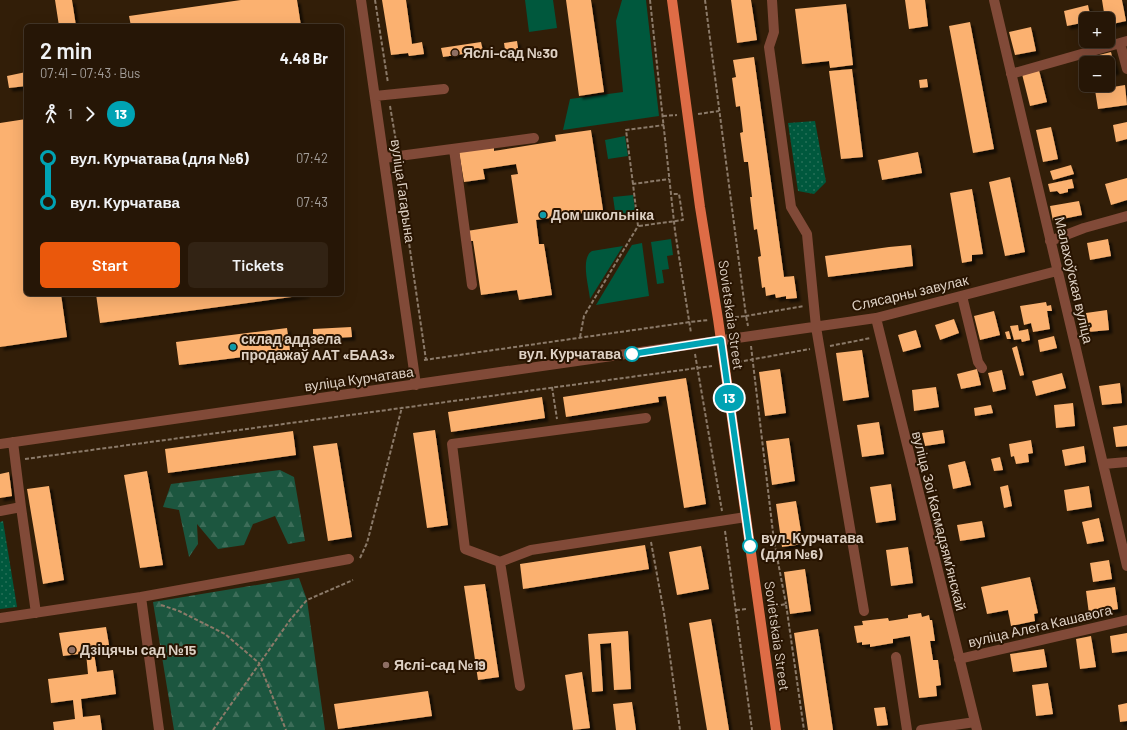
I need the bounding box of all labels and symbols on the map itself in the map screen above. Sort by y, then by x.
place label: Яслі-сад №30 [463,44,558,61]
marker: Яслі-сад №30 [450,48,460,58]
street label: вуліца Гагарына [388,138,419,244]
place label: Дом школьніка [551,206,654,223]
marker: Дом школьніка [538,210,548,220]
street label: Малахоўская вуліца [1052,215,1097,345]
street label: Sovietskaia Street [715,259,748,371]
street label: Слясарны завулак [850,271,971,314]
place label: склад аддзела продажаў ААТ «БААЗ» [241,330,395,363]
marker: склад аддзела продажаў ААТ «БААЗ» [228,342,238,352]
place label: вул. Курчатава [519,345,621,362]
marker: вул. Курчатава [624,346,640,362]
street label: вуліца Курчатава [303,362,415,395]
line badge: 13 [711,385,747,411]
street label: вуліца Зоі Касмадзямʼянскай [909,429,970,612]
place label: вул. Курчатава (для №6) [760,529,864,562]
marker: вул. Курчатава (для №6) [742,538,758,554]
street label: Sovietskaia Street [761,580,794,692]
street label: вуліца Алега Кашавога [966,601,1114,650]
place label: Дзіцячы сад №15 [80,641,197,658]
marker: Дзіцячы сад №15 [67,645,77,655]
place label: Яслі-сад №19 [394,656,486,673]
marker: Яслі-сад №19 [381,660,391,670]

